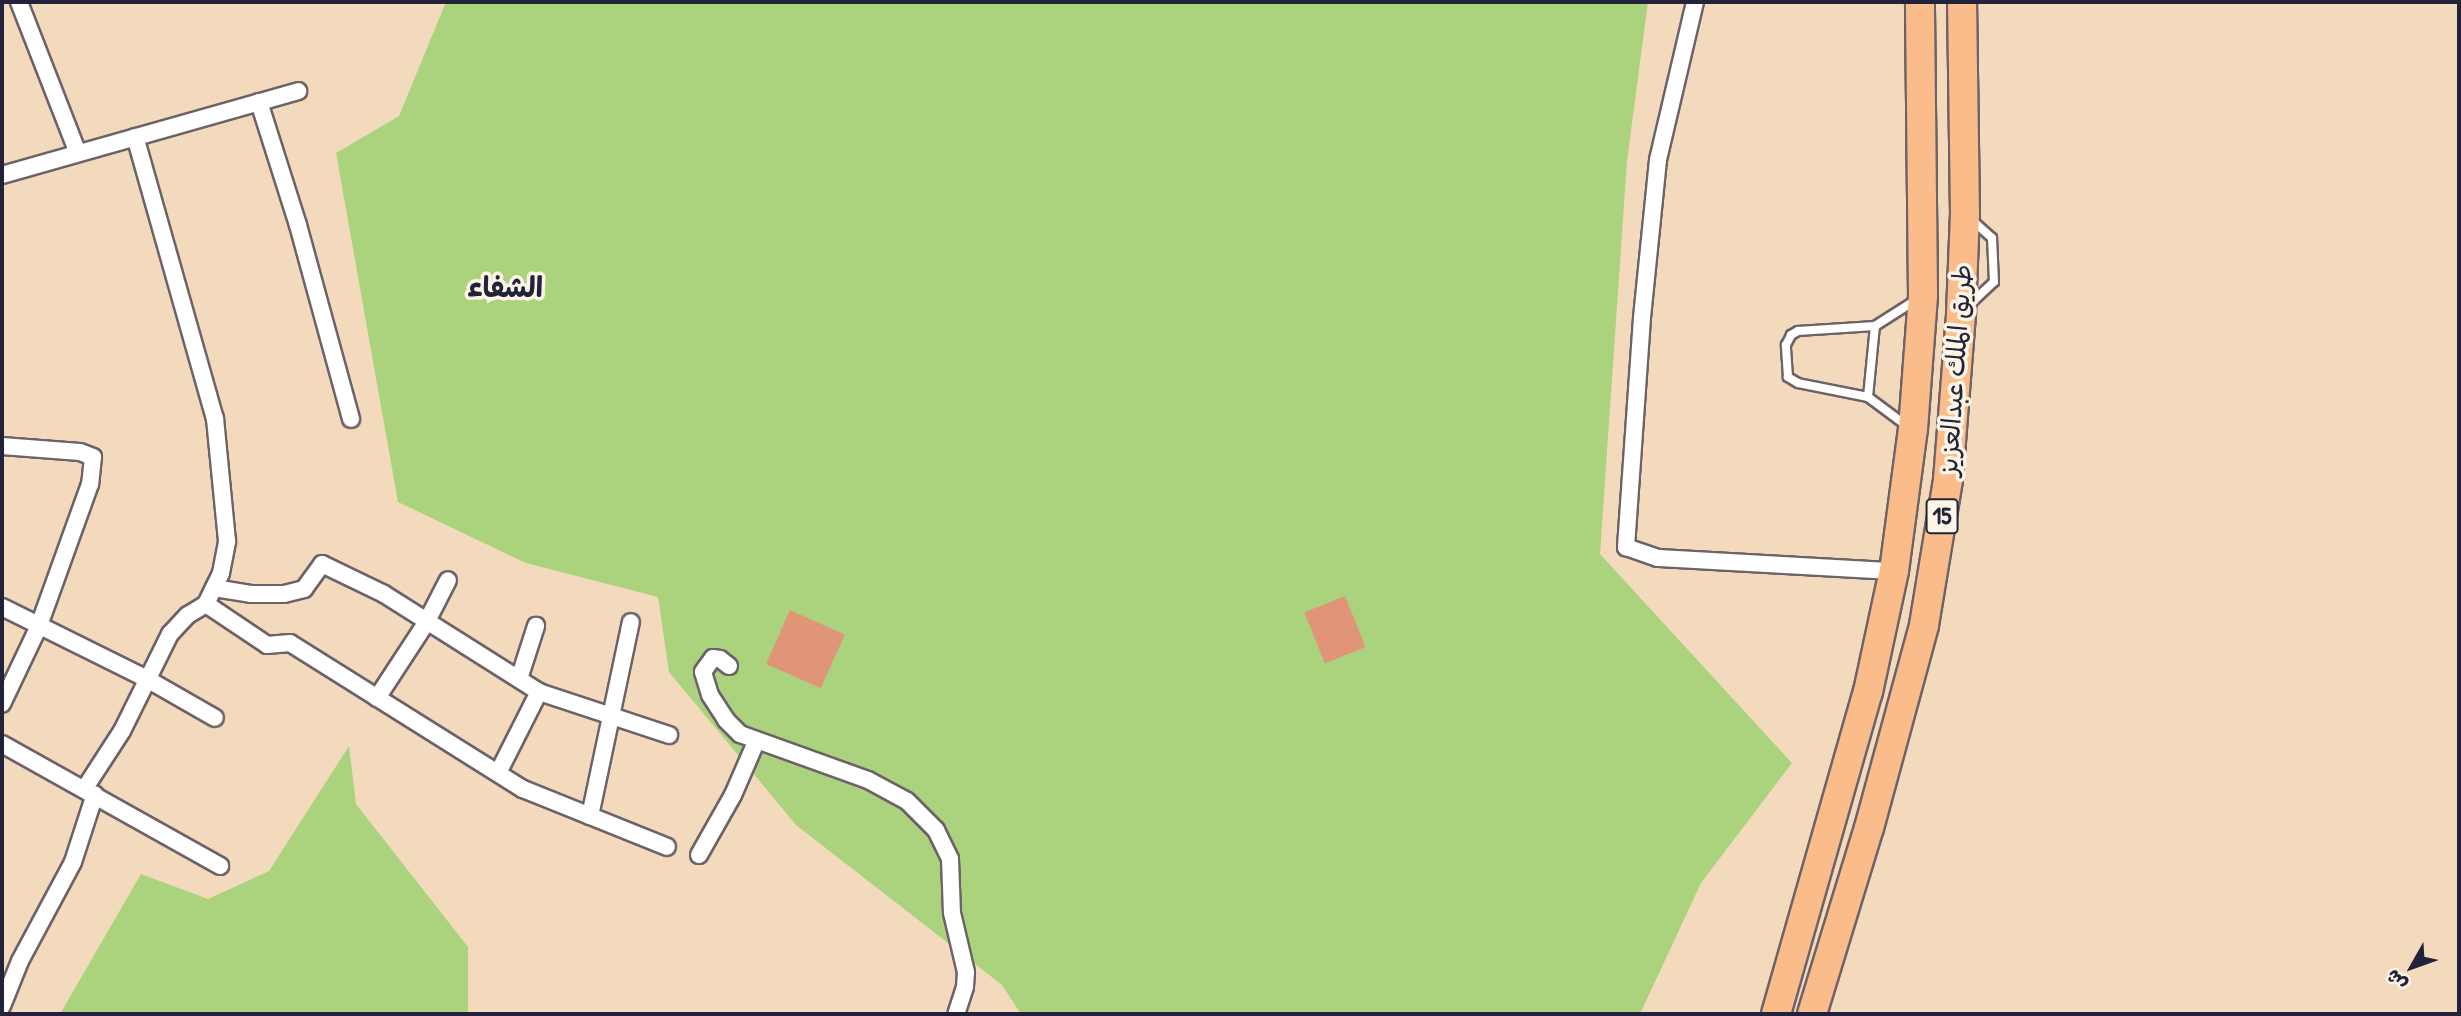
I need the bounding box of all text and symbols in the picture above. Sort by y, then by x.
street label: طريق الملك عبدالعزيز [1932,263,1978,477]
district label: الشفاء [467,270,543,304]
road number: 15 [1924,495,1960,536]
north arrow [2377,932,2447,1002]
text: ش [2379,964,2413,997]

